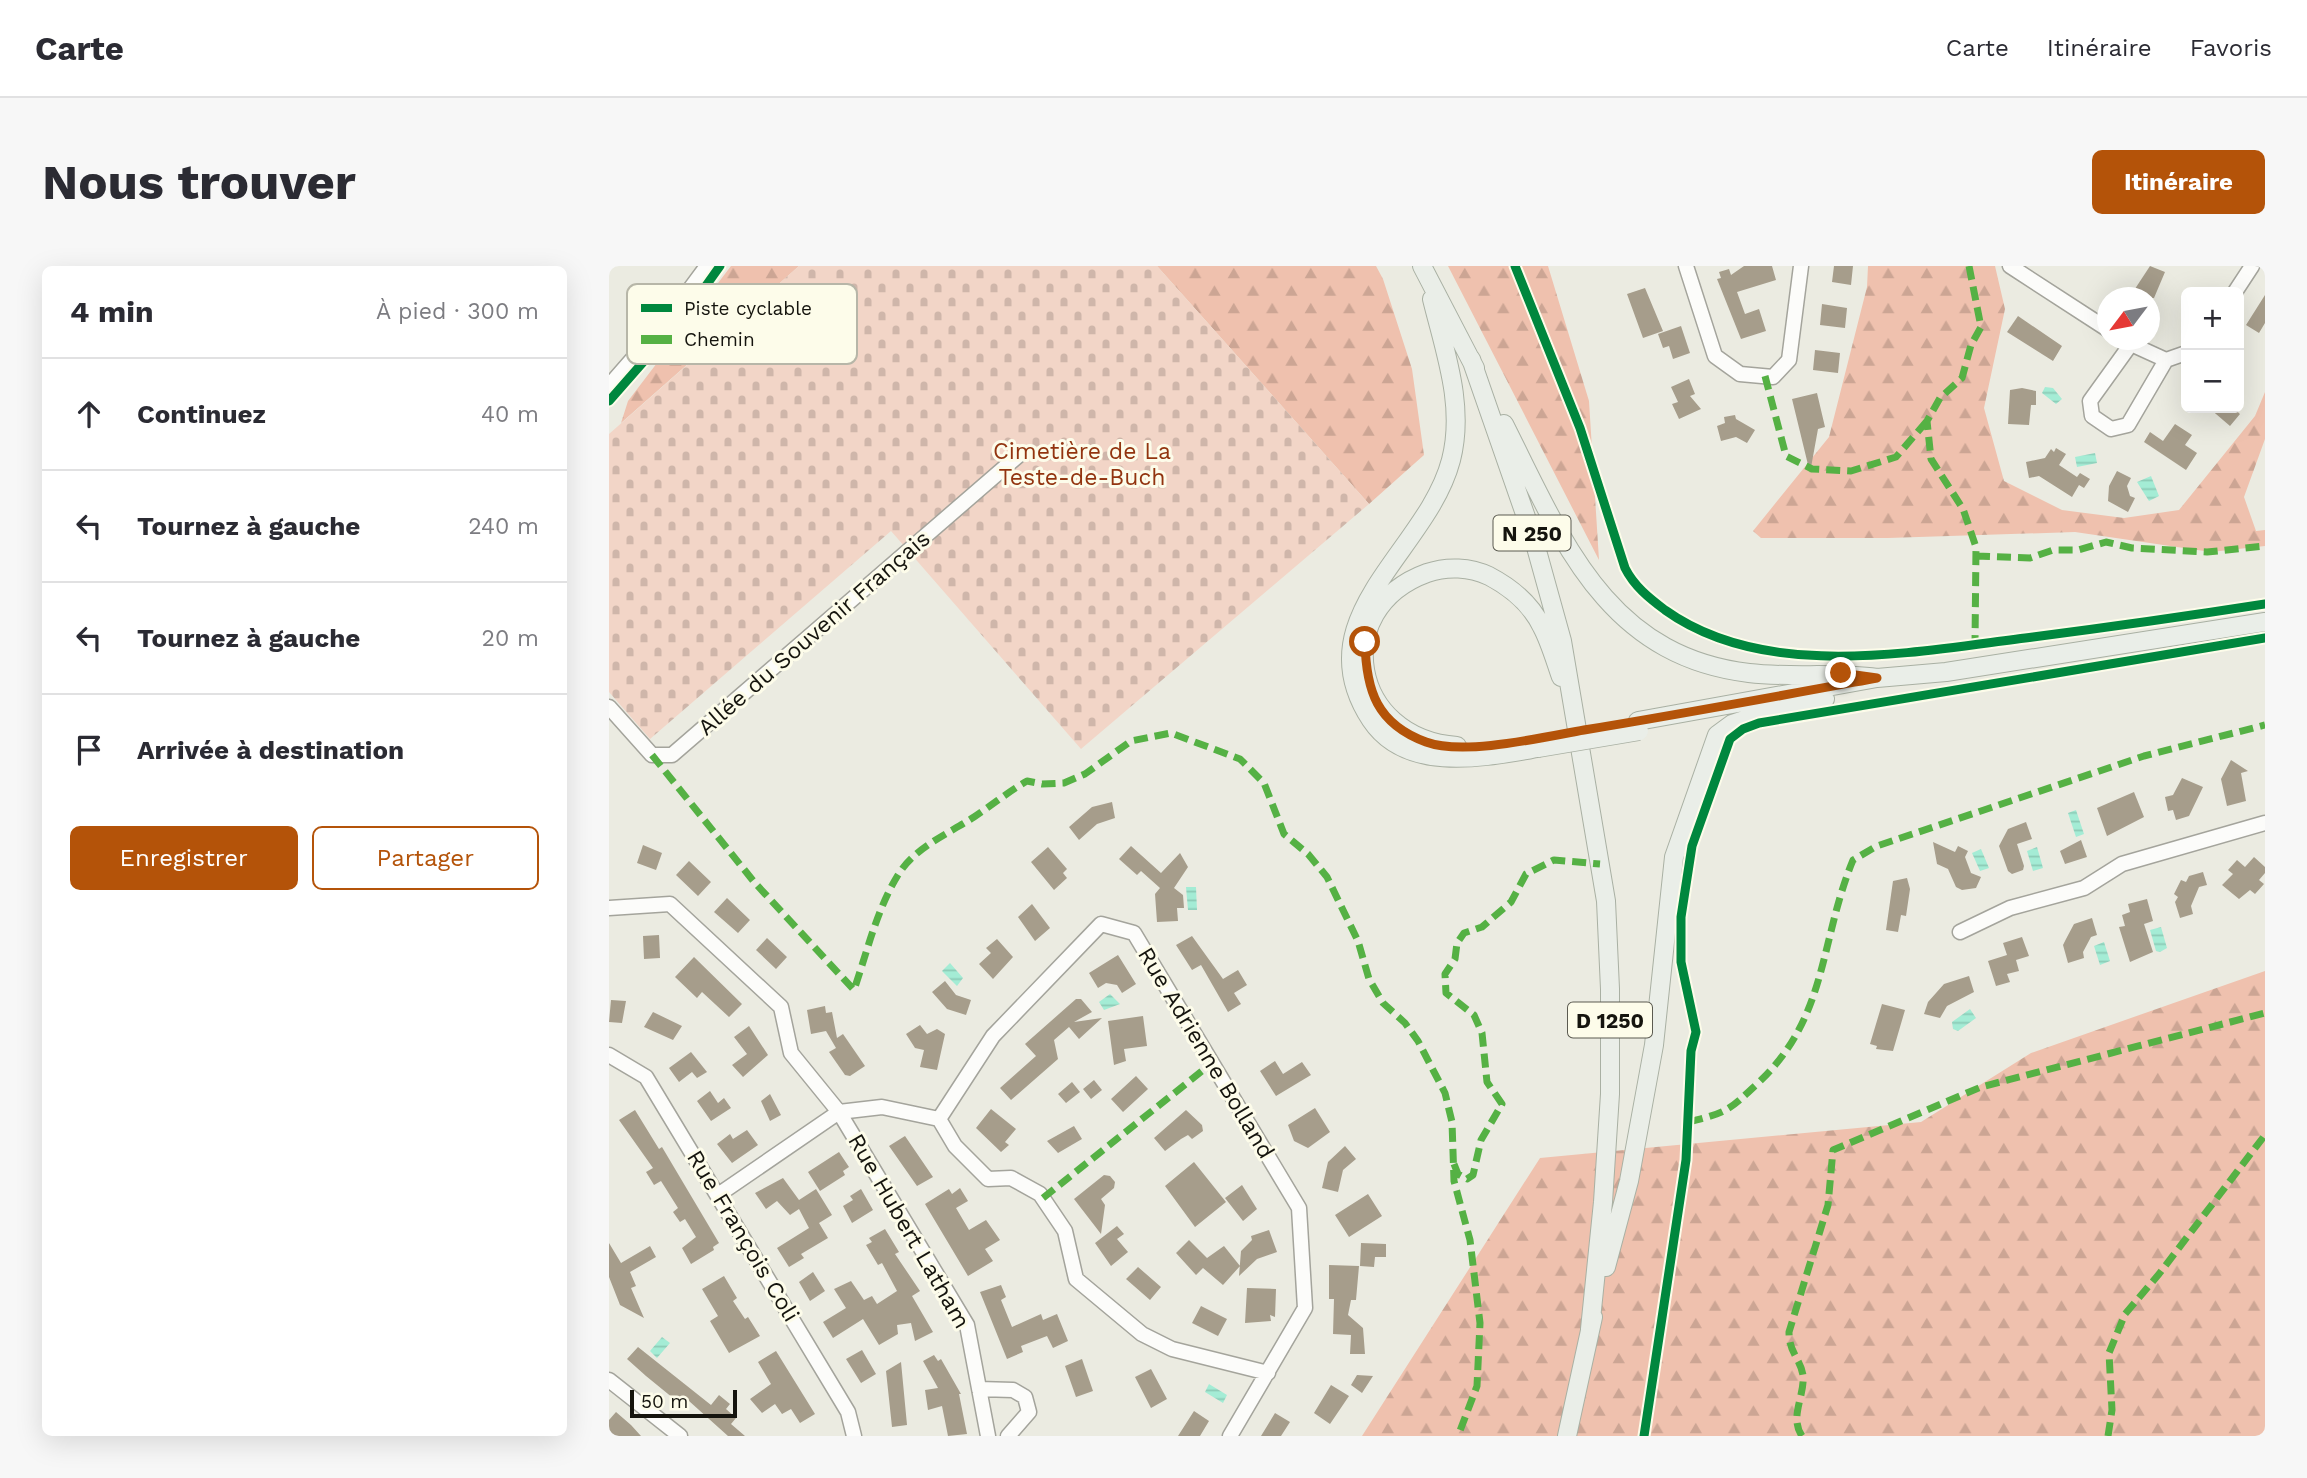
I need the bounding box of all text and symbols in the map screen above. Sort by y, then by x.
text: Carte [35,29,124,68]
text: Carte [1946,34,2009,62]
text: Itinéraire [2047,34,2152,62]
text: Favoris [2190,34,2272,62]
button: Itinéraire [2092,150,2265,214]
text: Nous trouver [42,153,356,211]
legend [627,284,857,364]
north arrow [2097,287,2160,350]
map controls [2181,287,2244,413]
button: + [2181,287,2244,350]
text: 4 min [70,294,154,329]
text: Piste cyclable [684,297,812,320]
text: À pied · 300 m [376,298,539,325]
text: Chemin [684,328,755,351]
button: − [2181,350,2244,413]
icon: ahead [70,395,108,433]
text: Continuez [137,399,266,429]
text: 40 m [481,401,539,428]
park label: Cimetière de La Teste-de-Buch [993,438,1171,491]
icon: left [70,507,108,545]
text: Tournez à gauche [137,511,360,541]
text: 240 m [468,513,539,540]
road number: N 250 [1493,516,1571,550]
street label: Allée du Souvenir Français [692,525,936,741]
icon: left [70,619,108,657]
text: Tournez à gauche [137,623,360,653]
text: 20 m [482,625,539,652]
route start [1349,626,1380,657]
route end [1825,657,1856,688]
icon: arrive [70,731,108,769]
text: Arrivée à destination [137,735,404,765]
button: Enregistrer [70,826,298,890]
button: Partager [312,826,539,890]
street label: Rue Adrienne Bolland [1132,942,1280,1164]
road number: D 1250 [1568,1002,1652,1038]
street label: Rue Hubert Latham [842,1129,976,1333]
street label: Rue François Coli [681,1145,805,1327]
scale bar [630,1387,737,1419]
text: 50 m [641,1390,688,1413]

